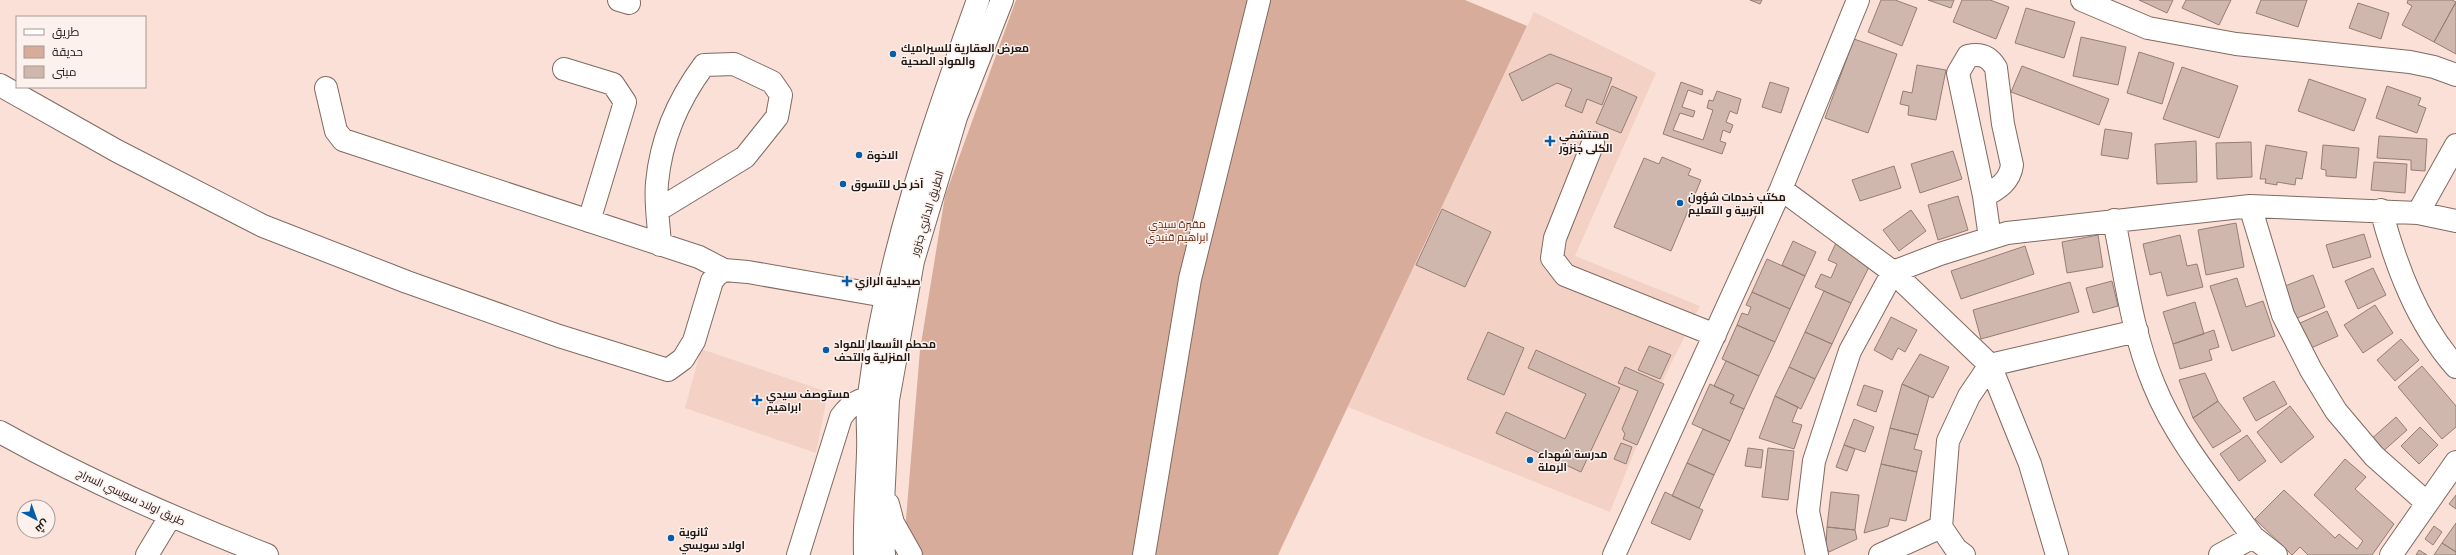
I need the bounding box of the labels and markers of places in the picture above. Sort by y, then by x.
place label: معرض العقارية للسيراميك والمواد الصحية [901,41,1029,69]
marker: معرض العقارية للسيراميك والمواد الصحية [888,49,898,59]
place label: مستشفي الكلى جنزور [1558,128,1613,156]
marker: مستشفي الكلى جنزور [1544,135,1556,147]
place label: الاخوة [867,148,898,163]
marker: الاخوة [854,150,864,160]
place label: آخر حل للتسوق [851,177,924,192]
marker: آخر حل للتسوق [838,179,848,189]
place label: مكتب خدمات شؤون التربية و التعليم [1688,190,1786,218]
marker: مكتب خدمات شؤون التربية و التعليم [1675,198,1685,208]
place label: صيدلية الرازي [855,274,921,291]
marker: صيدلية الرازي [842,276,852,286]
place label: محطم الأسعار للمواد المنزلية والتحف [834,337,936,365]
marker: محطم الأسعار للمواد المنزلية والتحف [821,345,831,355]
place label: مستوصف سيدي ابراهيم [766,387,850,415]
marker: مستوصف سيدي ابراهيم [751,394,763,406]
place label: مدرسة شهداء الرملة [1538,447,1608,474]
marker: مدرسة شهداء الرملة [1525,455,1535,465]
place label: ثانوية اولاد سويسي [679,525,745,555]
marker: ثانوية اولاد سويسي [666,533,676,543]

